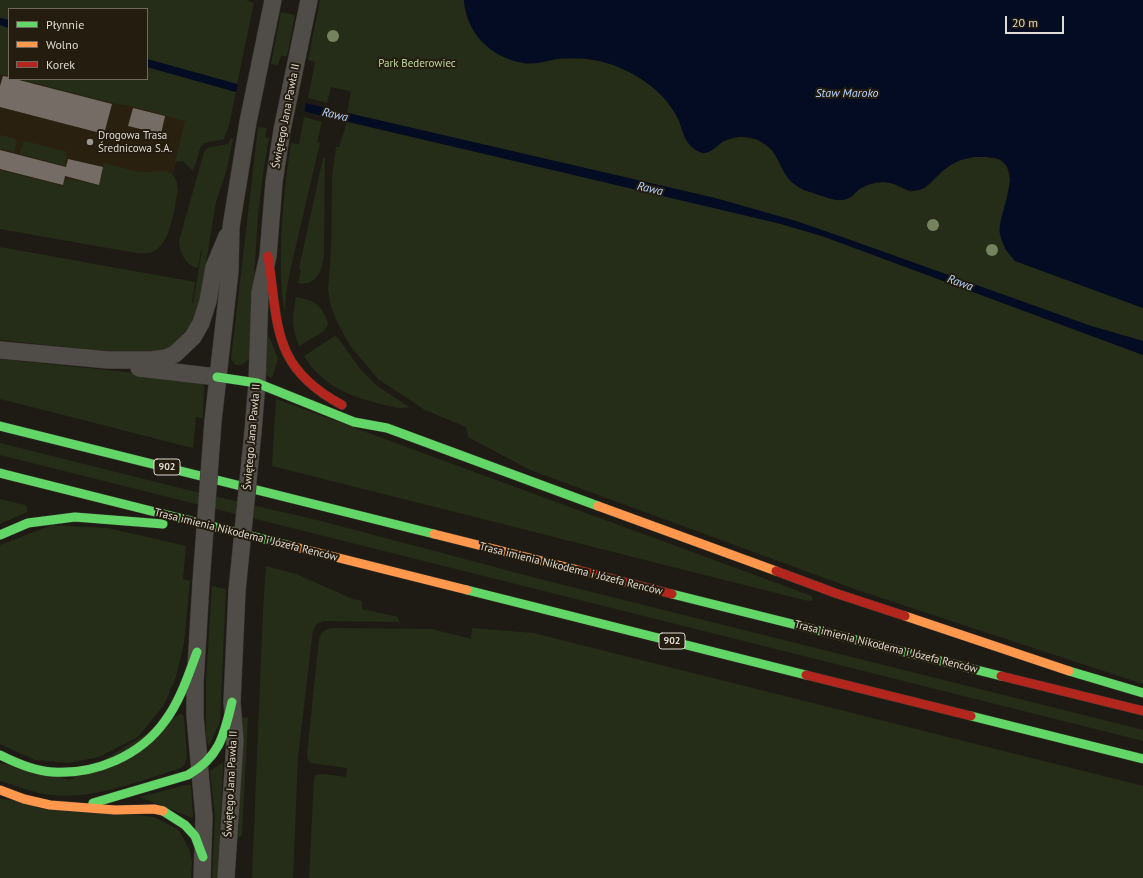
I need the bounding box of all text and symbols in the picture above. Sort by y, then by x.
legend [8,8,148,80]
scale bar [1007,8,1066,34]
text: 20 m [1012,15,1038,30]
text: Płynnie [46,17,84,32]
text: Wolno [46,37,78,52]
text: Korek [46,57,75,72]
park label: Park Bederowiec [378,57,456,71]
street label: Świętego Jana Pawła II [269,62,303,170]
water label: Staw Maroko [816,87,878,101]
water label: Rawa [321,105,349,125]
place label: Drogowa Trasa Średnicowa S.A. [98,129,172,155]
marker: Drogowa Trasa Średnicowa S.A. [85,137,95,147]
water label: Rawa [636,179,664,199]
water label: Rawa [945,272,975,294]
street label: Świętego Jana Pawła II [241,383,263,491]
road number: 902 [154,459,180,475]
street label: Trasa imienia Nikodema i Józefa Renców [153,506,339,564]
street label: Trasa imienia Nikodema i Józefa Renców [478,540,664,598]
street label: Trasa imienia Nikodema i Józefa Renców [793,618,979,676]
road number: 902 [659,633,685,649]
street label: Świętego Jana Pawła II [222,730,240,838]

